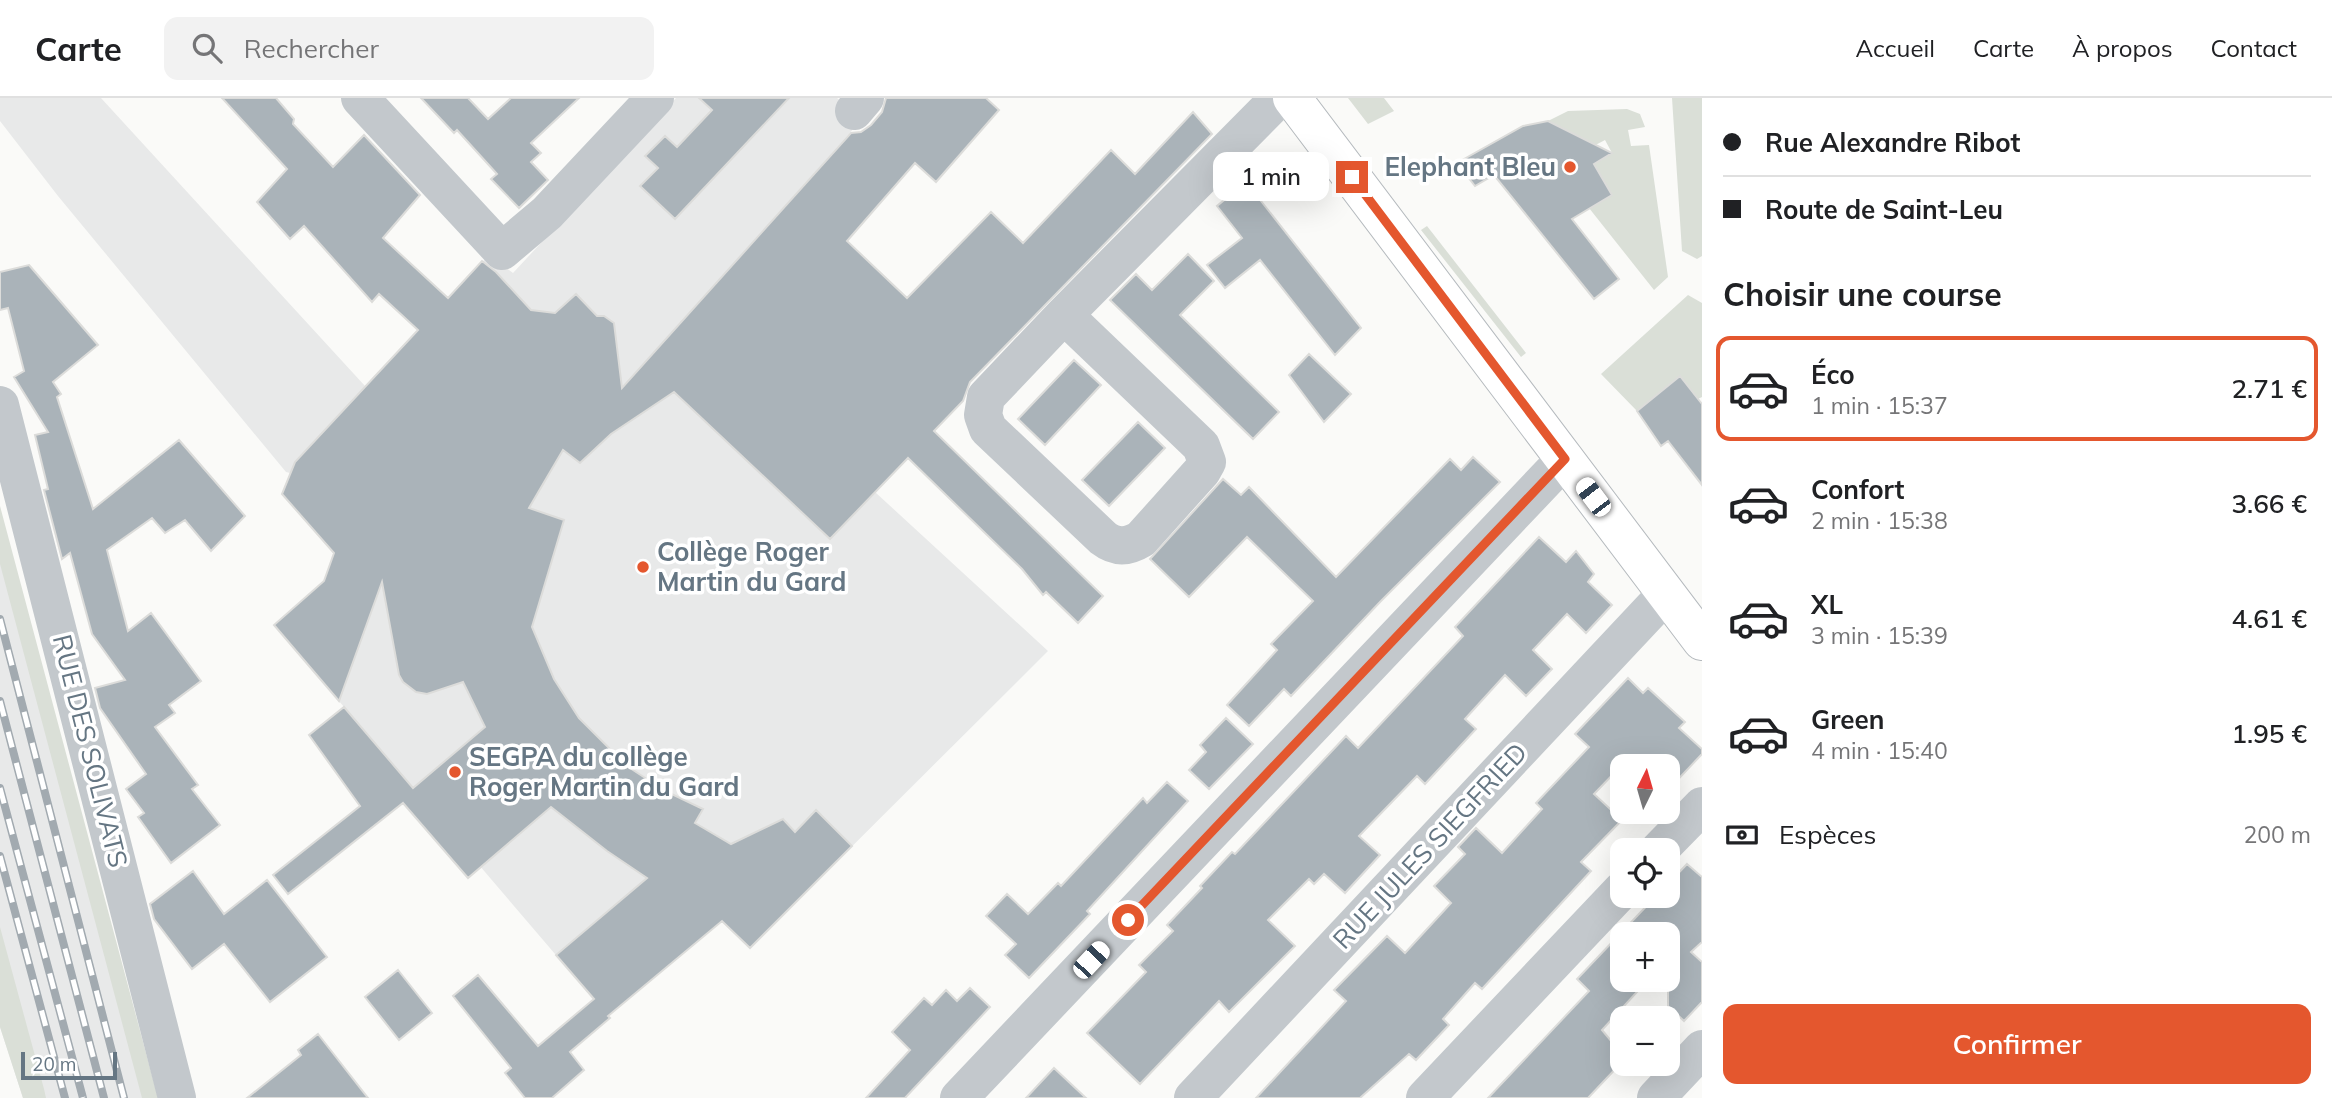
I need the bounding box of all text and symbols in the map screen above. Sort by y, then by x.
search box [164,17,654,80]
text: Carte [35,28,122,69]
icon: search [188,29,226,67]
text: Rechercher [244,32,379,65]
text: Accueil [1856,33,1935,63]
text: Carte [1973,33,2034,63]
text: À propos [2072,33,2173,63]
text: Contact [2211,33,2297,63]
text: Rue Alexandre Ribot [1765,126,2020,159]
place label: Elephant Bleu [1384,150,1556,183]
callout: 1 min [1212,153,1328,202]
marker: Elephant Bleu [1562,159,1578,175]
route end [1336,161,1368,193]
text: 1 min [1241,162,1301,191]
text: Route de Saint-Leu [1765,193,2003,226]
text: Choisir une course [1723,274,2002,314]
icon: car [1727,357,1790,420]
text: Éco [1811,358,1855,391]
text: 2.71 € [2231,372,2307,405]
text: 1 min · 15:37 [1811,391,1948,420]
icon: car [1727,472,1790,535]
text: Confort [1811,473,1904,506]
car [1572,474,1615,520]
text: 3.66 € [2231,487,2307,520]
text: 2 min · 15:38 [1811,506,1948,535]
place label: Collège Roger Martin du Gard [657,535,846,598]
marker: Collège Roger Martin du Gard [635,559,651,575]
icon: car [1727,587,1790,650]
text: XL [1811,588,1843,621]
text: 4.61 € [2231,602,2307,635]
text: 3 min · 15:39 [1811,621,1948,650]
street label: RUE DES SOLIVATS [46,631,135,871]
icon: car [1727,702,1790,765]
text: Green [1811,703,1884,736]
text: 1.95 € [2231,717,2307,750]
street label: RUE JULES SIEGFRIED [1326,736,1534,956]
text: 4 min · 15:40 [1811,736,1948,765]
place label: SEGPA du collège Roger Martin du Gard [469,740,739,803]
north arrow [1610,754,1680,824]
map controls [1610,754,1680,1076]
marker: SEGPA du collège Roger Martin du Gard [447,764,463,780]
icon: cash [1723,816,1761,854]
text: Espèces [1779,818,1876,851]
text: 200 m [2243,820,2311,849]
button: locate [1610,838,1680,908]
route start [1112,904,1144,936]
button: + [1610,922,1680,992]
car [1069,937,1114,983]
button: Confirmer [1723,1004,2311,1084]
button: − [1610,1006,1680,1076]
scale bar [21,1049,117,1081]
text: 20 m [32,1052,76,1076]

